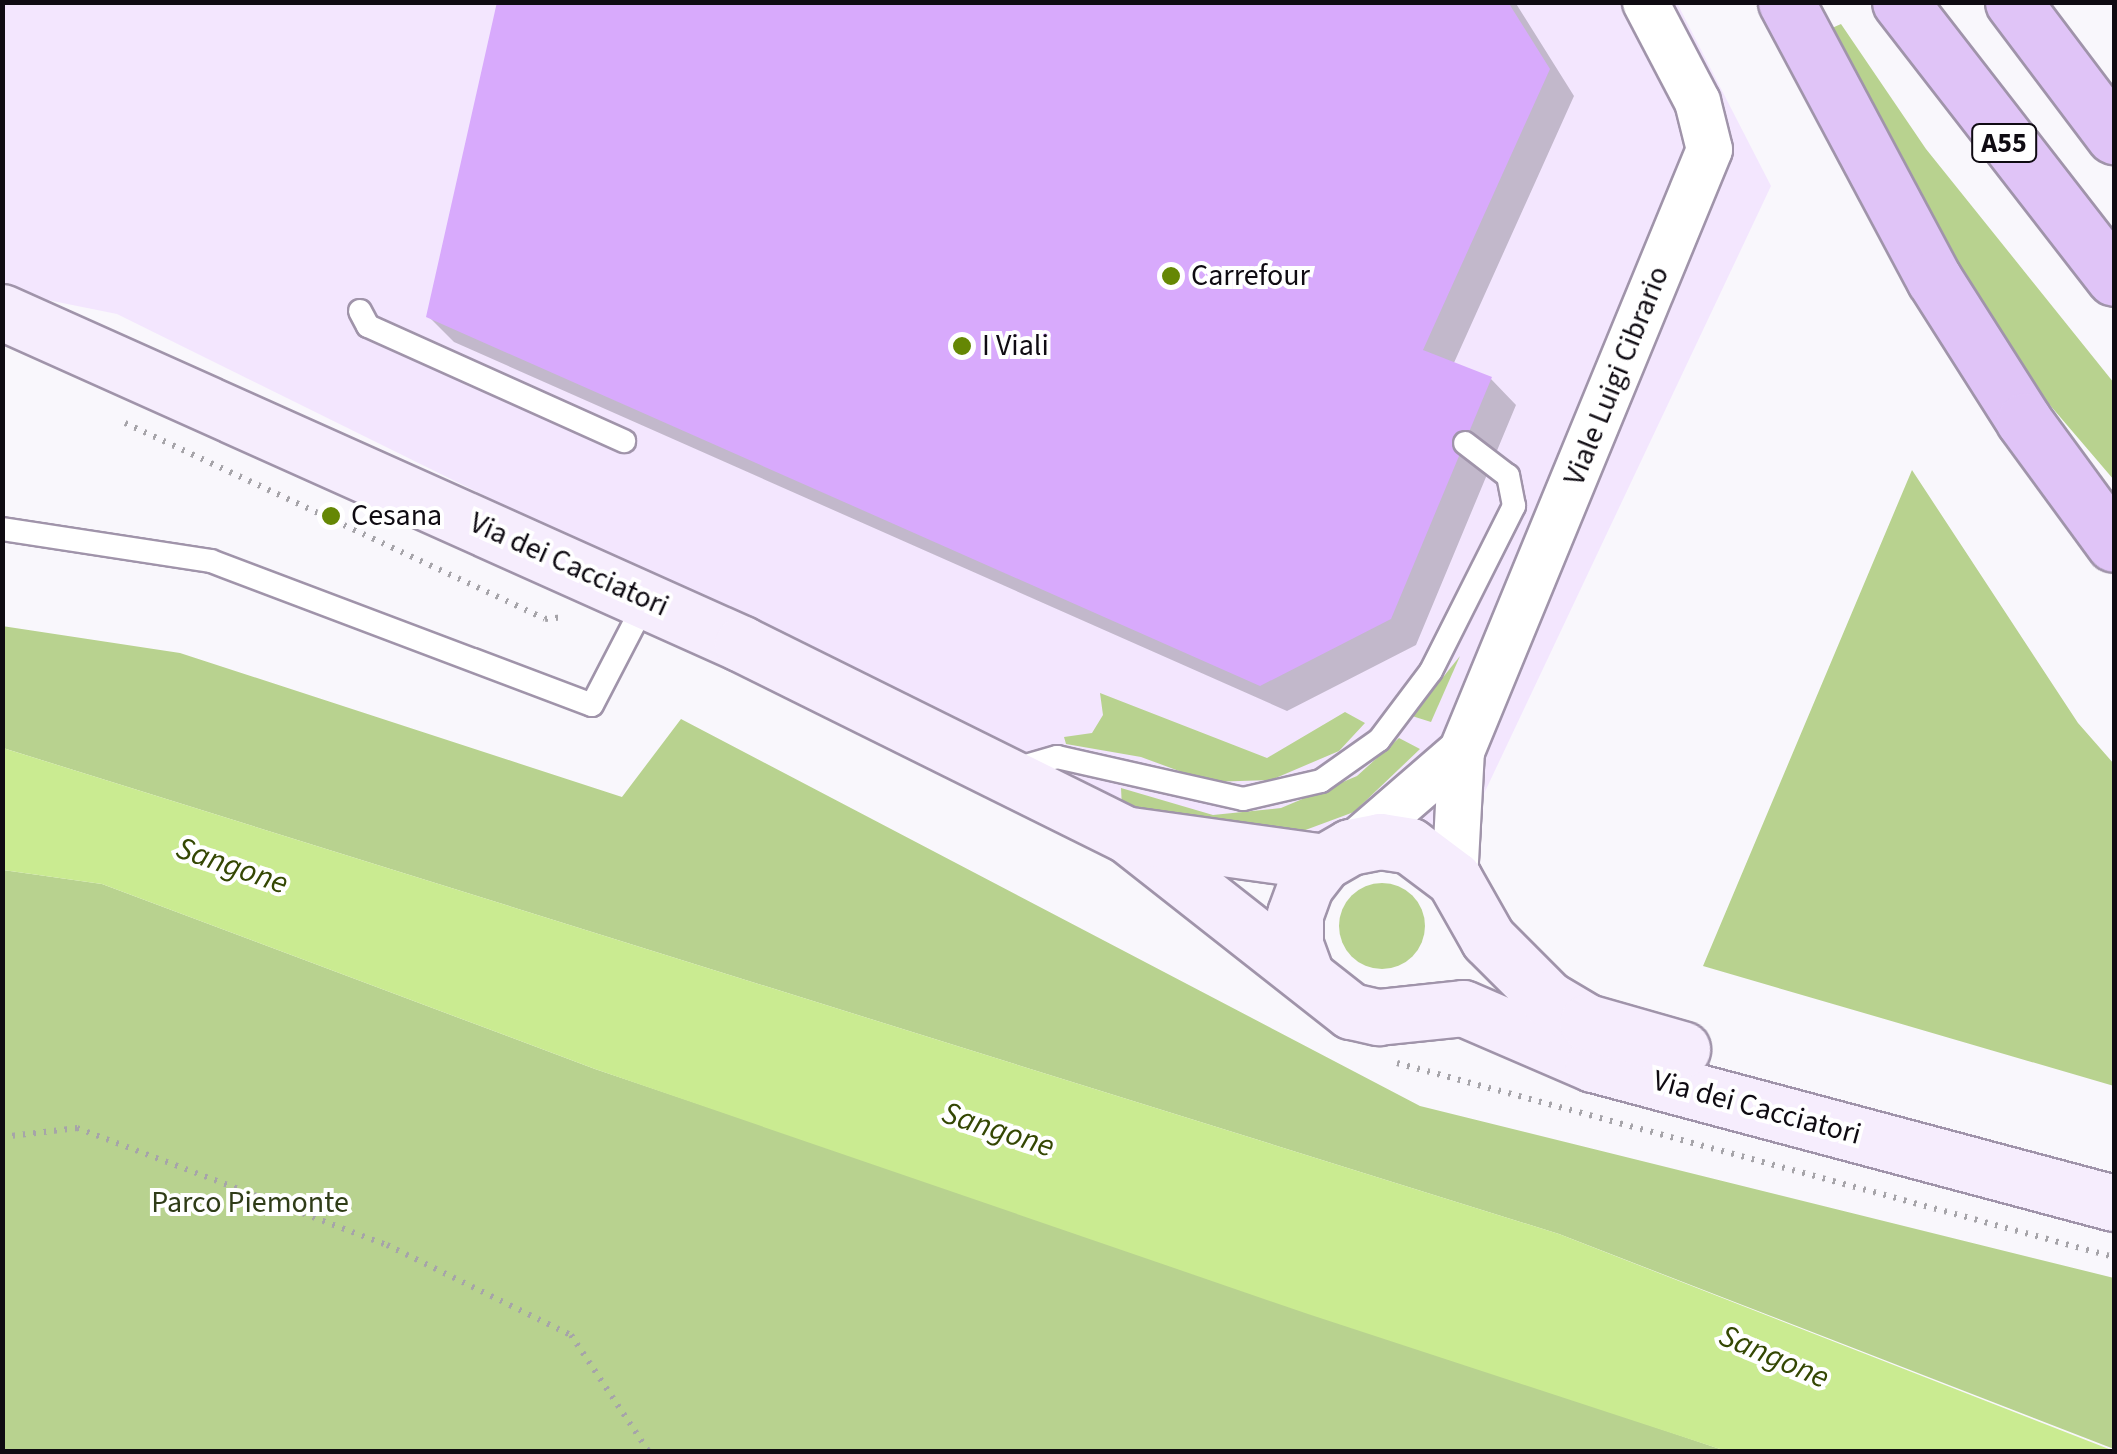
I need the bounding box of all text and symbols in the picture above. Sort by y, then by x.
road number: A55 [1969,120,2039,166]
place label: Carrefour [1191,258,1310,294]
street label: Viale Luigi Cibrario [1557,261,1677,491]
marker: Carrefour [1160,265,1182,287]
place label: I Viali [982,328,1049,364]
marker: I Viali [951,335,973,357]
place label: Cesana [351,498,442,534]
marker: Cesana [320,505,342,527]
street label: Via dei Cacciatori [464,505,674,625]
water label: Sangone [171,829,293,903]
street label: Via dei Cacciatori [1649,1063,1865,1153]
water label: Sangone [937,1094,1059,1166]
park label: Parco Piemonte [151,1185,349,1221]
water label: Sangone [1713,1317,1835,1397]

